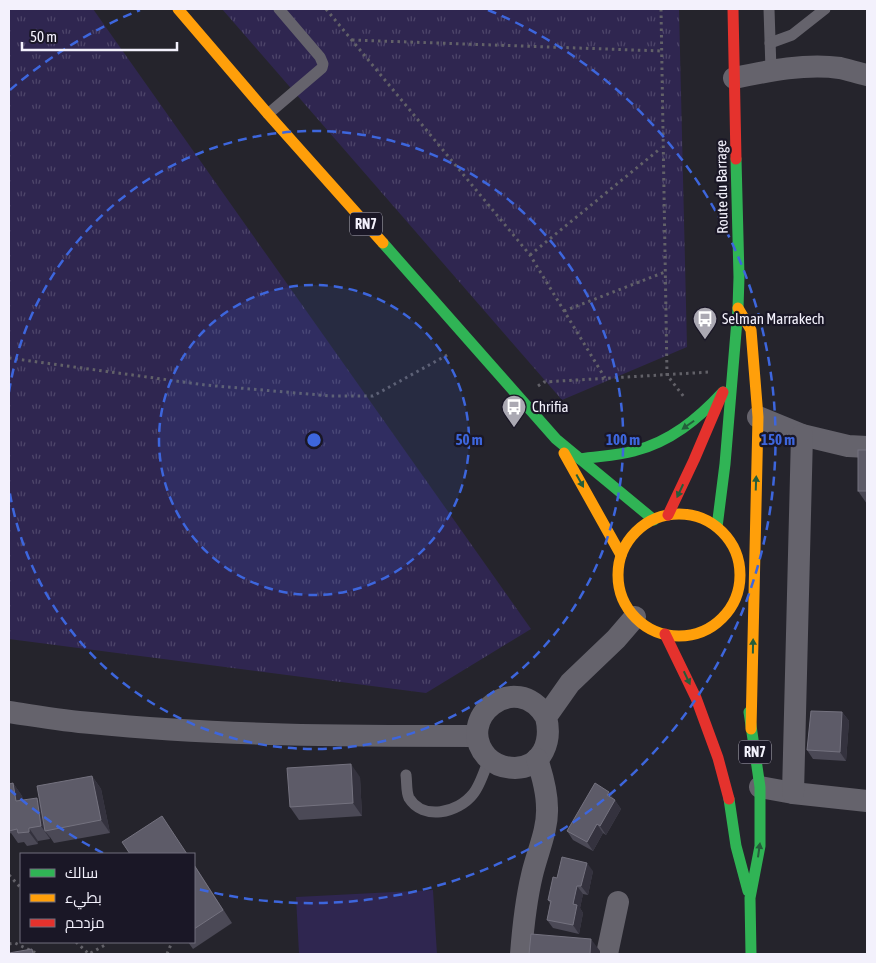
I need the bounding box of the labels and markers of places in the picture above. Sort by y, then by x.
bus stop icon: Selman Marrakech [692,306,718,340]
place label: Selman Marrakech [722,310,825,327]
bus stop icon: Chrifia [501,394,527,428]
place label: Chrifia [532,398,568,415]
centre of rings [305,431,323,449]

